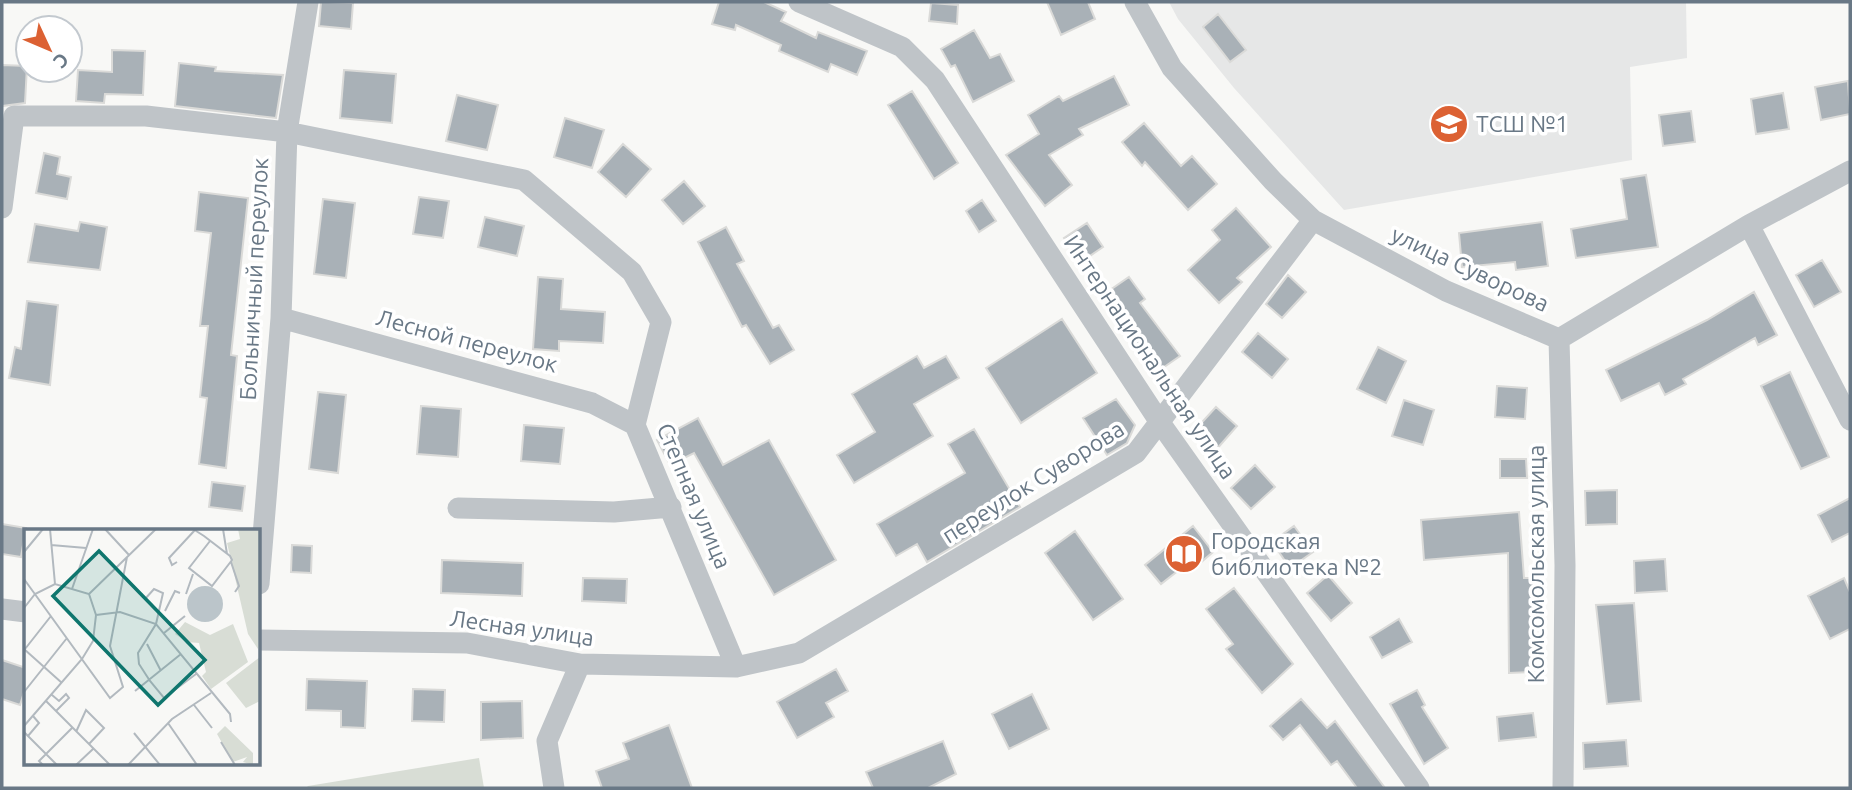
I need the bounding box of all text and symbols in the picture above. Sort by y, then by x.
north arrow [14,14,84,84]
text: С [49,49,73,73]
school or university icon: ТСШ №1 [1428,103,1470,145]
place label: ТСШ №1 [1476,111,1569,136]
street label: Больничный переулок [235,157,272,401]
street label: улица Суворова [1387,221,1553,316]
street label: Интернациональная улица [1059,230,1241,483]
street label: Лесной переулок [374,304,561,377]
street label: переулок Суворова [937,415,1128,548]
street label: Степная улица [653,419,736,572]
street label: Комсомольская улица [1523,445,1548,683]
place label: Городская библиотека №2 [1211,528,1382,579]
inset map [24,529,261,766]
library icon: Городская библиотека №2 [1163,533,1205,575]
street label: Лесная улица [448,605,596,650]

